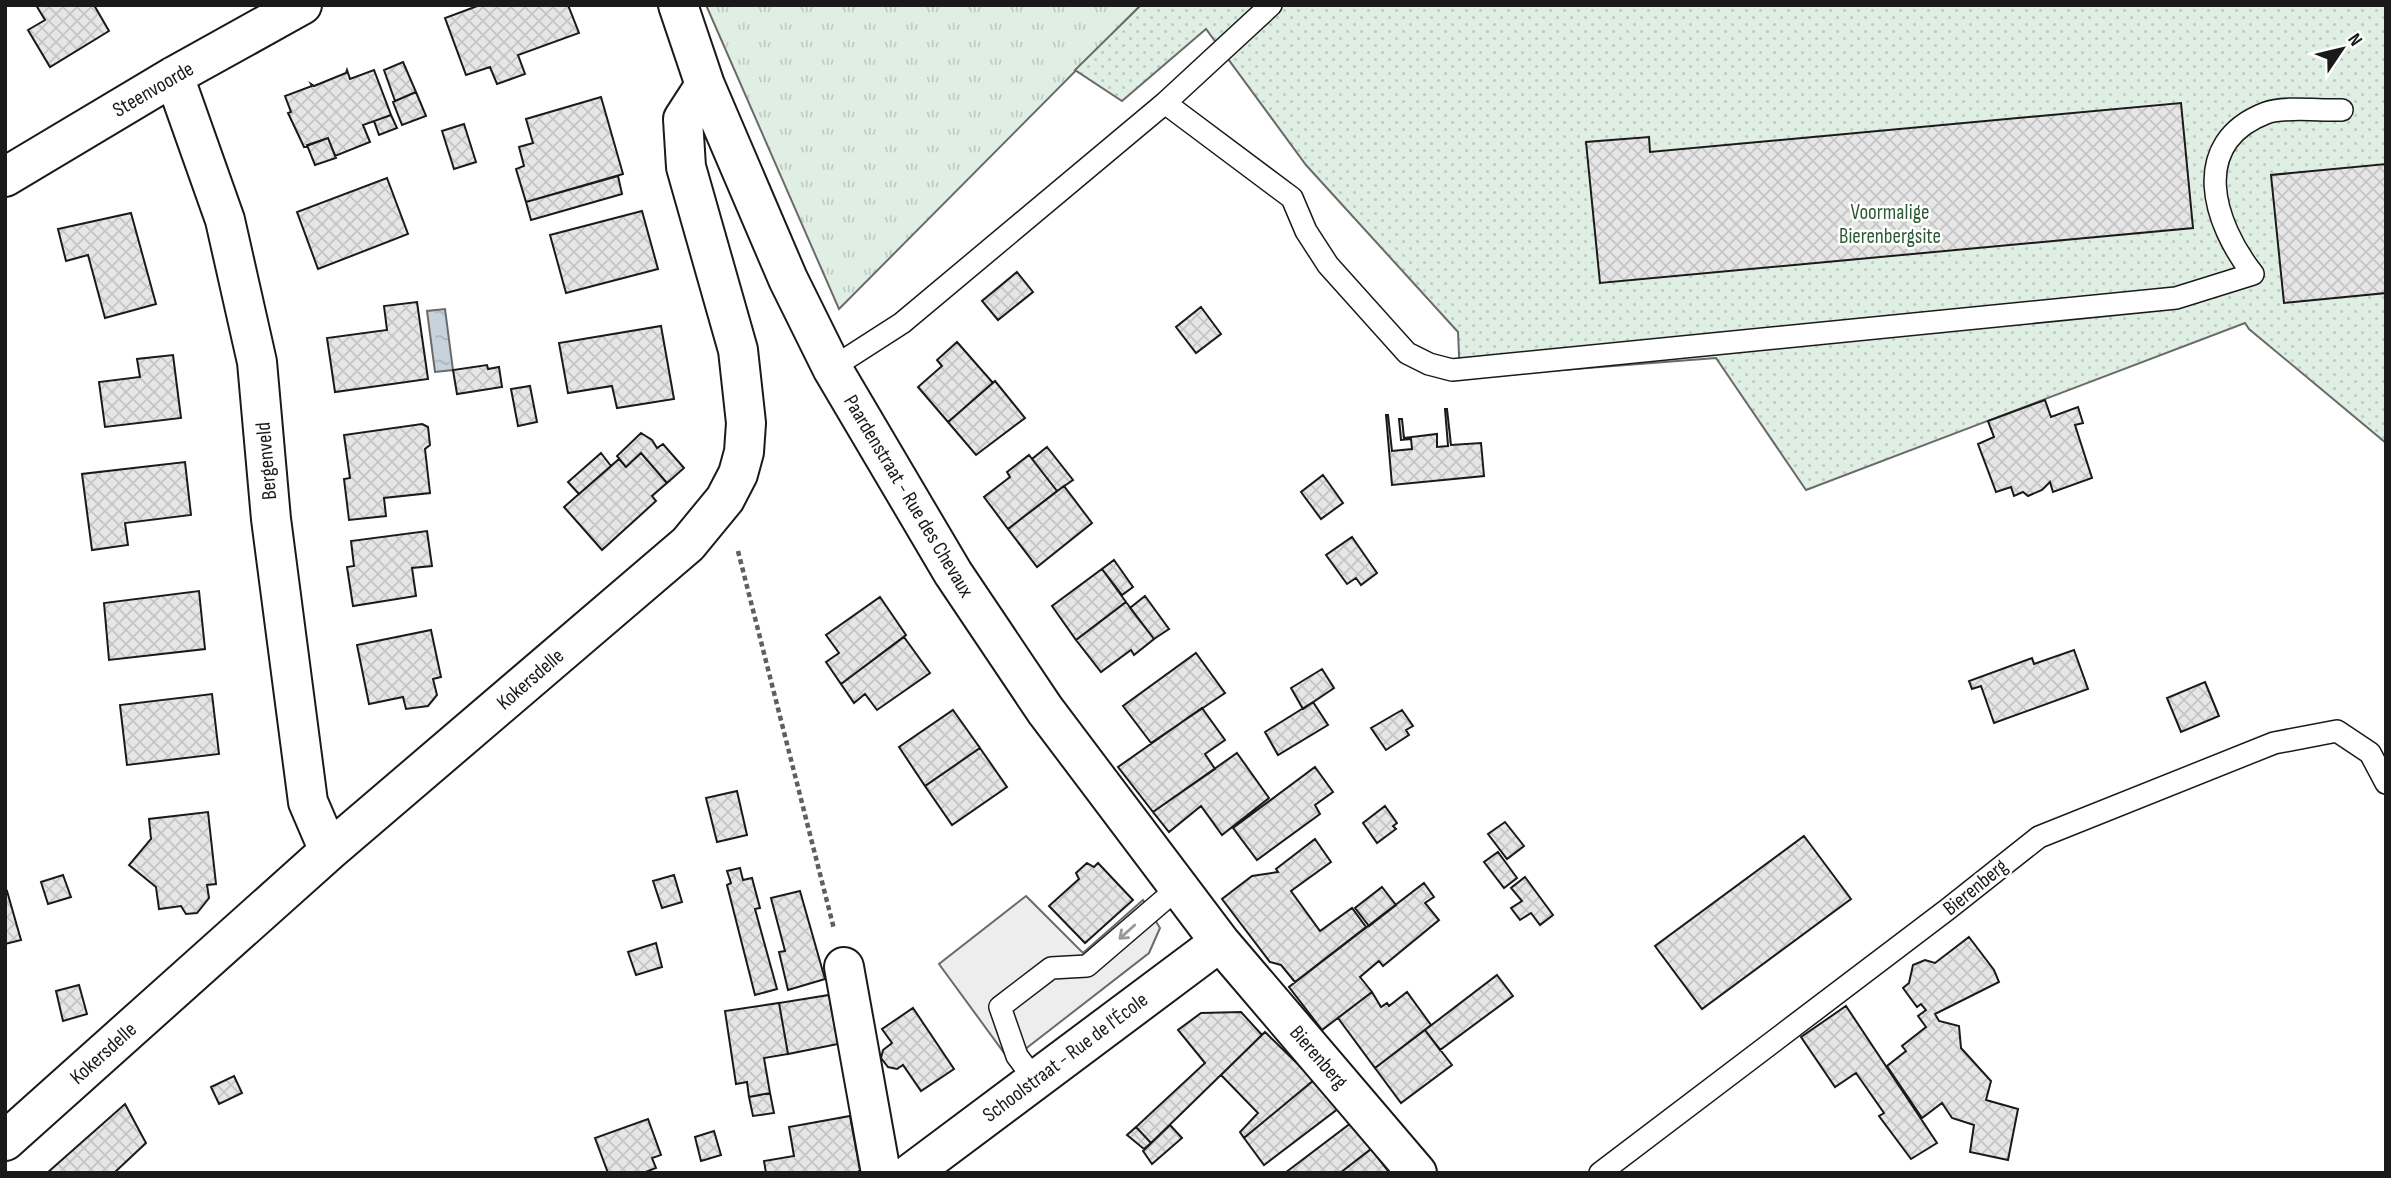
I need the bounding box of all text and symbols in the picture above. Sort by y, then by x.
north arrow [2307,14,2377,84]
text: N [2342,29,2367,51]
street label: Steenvoorde [108,56,198,123]
park label: Voormalige Bierenbergsite [1839,200,1941,249]
street label: Paardenstraat - Rue des Chevaux [838,391,979,602]
street label: Bergenveld [251,421,282,501]
street label: Kokersdelle [492,643,569,715]
street label: Bierenberg [1938,854,2013,921]
one-way arrow [1118,923,1136,939]
street label: Schoolstraat - Rue de l'École [978,987,1153,1128]
street label: Kokersdelle [65,1017,142,1090]
street label: Bierenberg [1284,1021,1353,1094]

